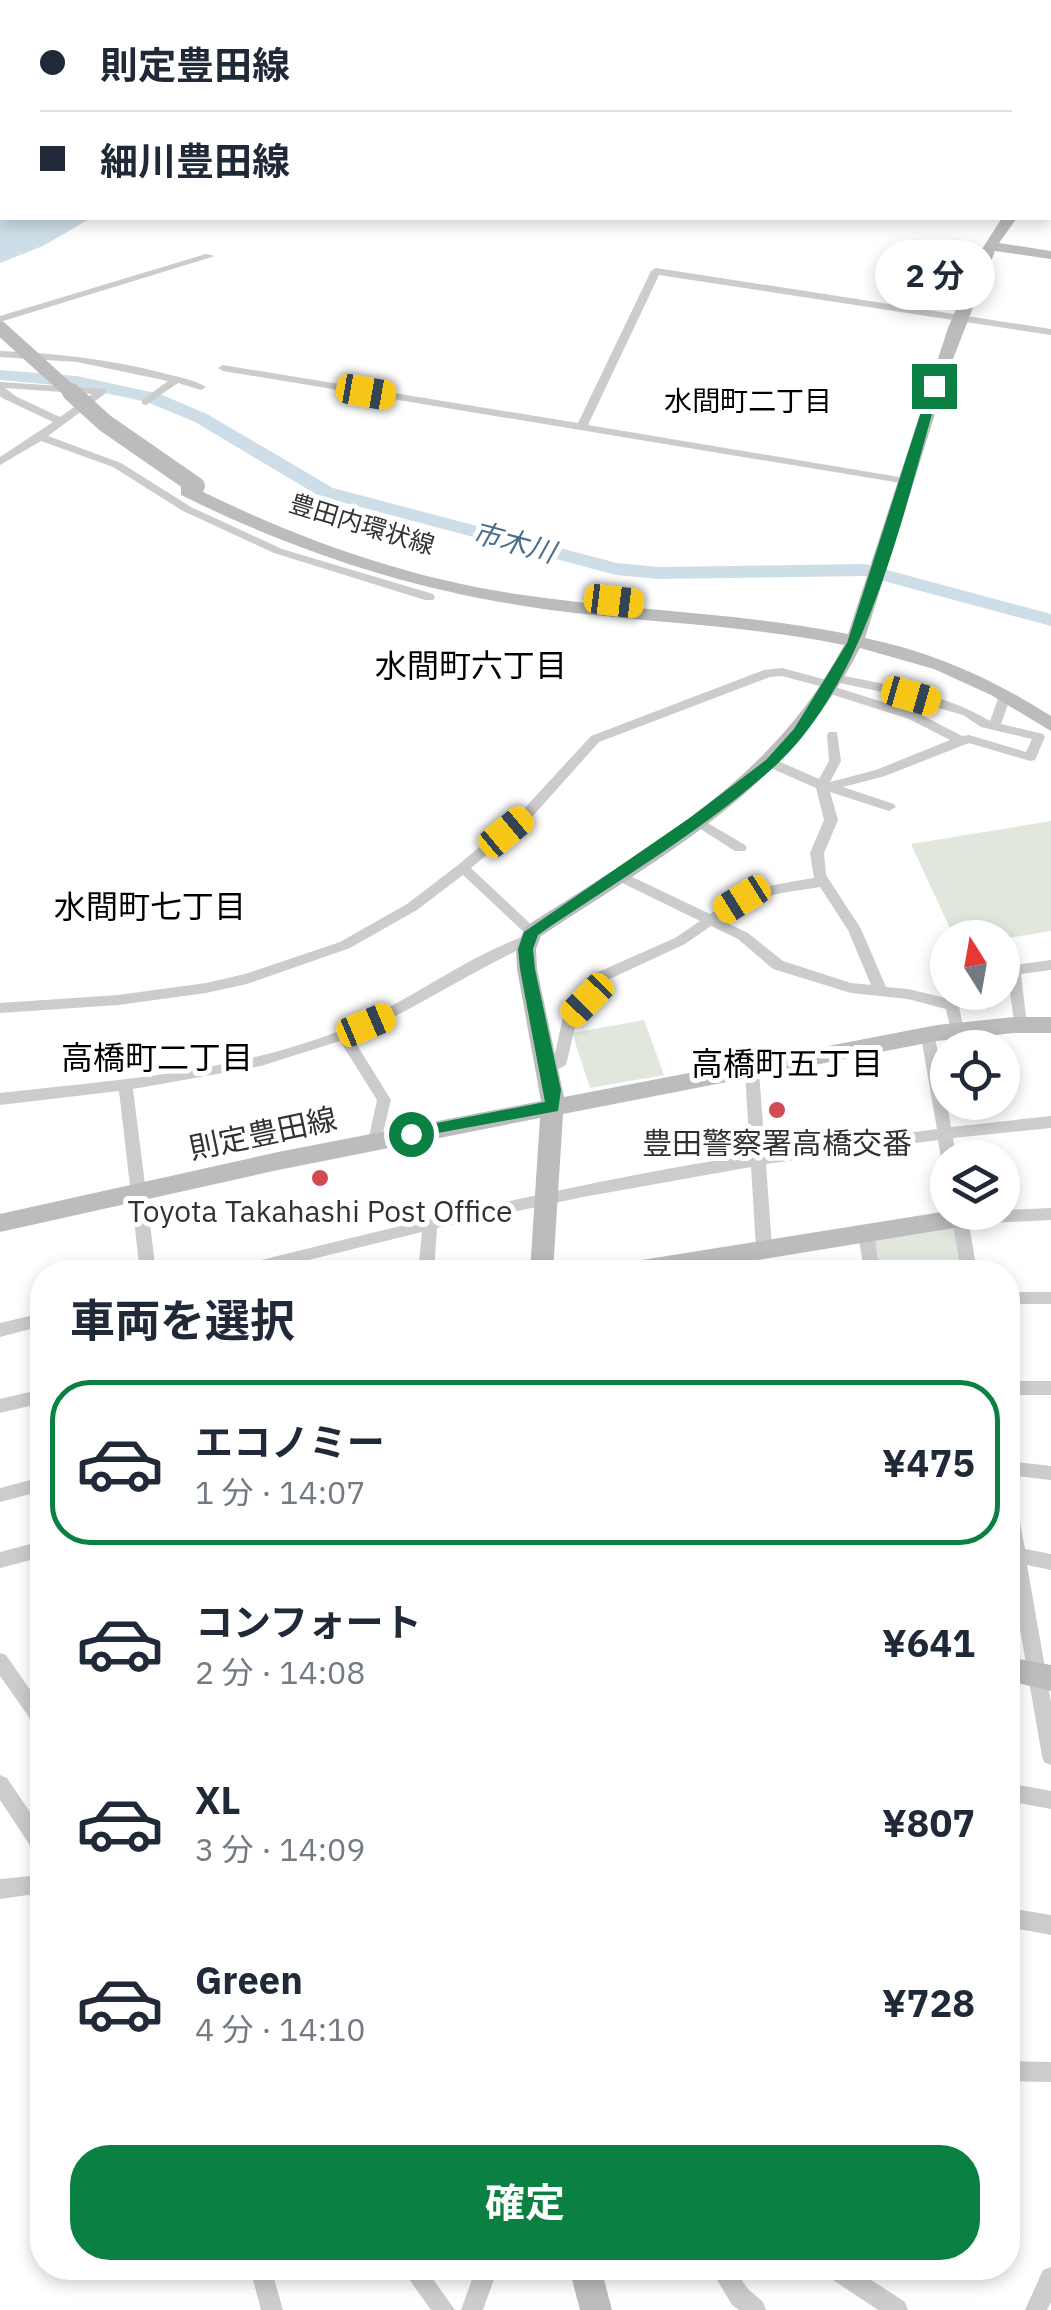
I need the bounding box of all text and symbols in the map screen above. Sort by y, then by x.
text: 則定豊田線 [100,40,290,89]
text: 細川豊田線 [100,136,290,185]
callout: 2 分 [874,241,994,311]
text: 2 分 [906,254,964,296]
route end [912,364,957,409]
car [334,372,398,412]
district label: 水間町二丁目 [664,382,832,419]
street label: 豊田内環状線 [286,486,439,561]
water label: 市木川 [469,513,562,571]
car [582,582,646,620]
district label: 水間町六丁目 [375,644,567,686]
car [878,673,944,719]
car [473,801,539,863]
car [709,870,775,928]
district label: 水間町七丁目 [54,885,246,927]
north arrow [930,920,1020,1010]
map controls [930,920,1020,1230]
car [555,968,619,1032]
car [333,999,399,1051]
button: locate [930,1030,1020,1120]
district label: 高橋町二丁目 [61,1036,253,1078]
district label: 高橋町五丁目 [691,1042,883,1084]
street label: 則定豊田線 [185,1098,340,1167]
marker: 豊田警察署高橋交番 [766,1099,788,1121]
route start [389,1112,434,1157]
place label: 豊田警察署高橋交番 [642,1123,912,1162]
button: layers [930,1140,1020,1230]
marker: Toyota Takahashi Post Office [309,1167,331,1189]
place label: Toyota Takahashi Post Office [128,1191,512,1230]
text: 車両を選択 [70,1291,295,1349]
text: エコノミー [195,1417,385,1466]
icon: car [75,1418,165,1508]
text: ¥475 [882,1438,975,1487]
text: 1 分 · 14:07 [195,1471,365,1513]
text: コンフォート [195,1597,422,1646]
icon: car [75,1598,165,1688]
text: ¥641 [882,1618,975,1667]
text: 2 分 · 14:08 [195,1651,365,1693]
text: XL [195,1775,241,1824]
icon: car [75,1778,165,1868]
text: ¥807 [882,1798,975,1847]
text: 3 分 · 14:09 [195,1828,365,1870]
text: Green [195,1955,303,2004]
icon: car [75,1958,165,2048]
text: ¥728 [882,1978,975,2027]
text: 4 分 · 14:10 [195,2008,365,2050]
button: 確定 [70,2145,980,2260]

